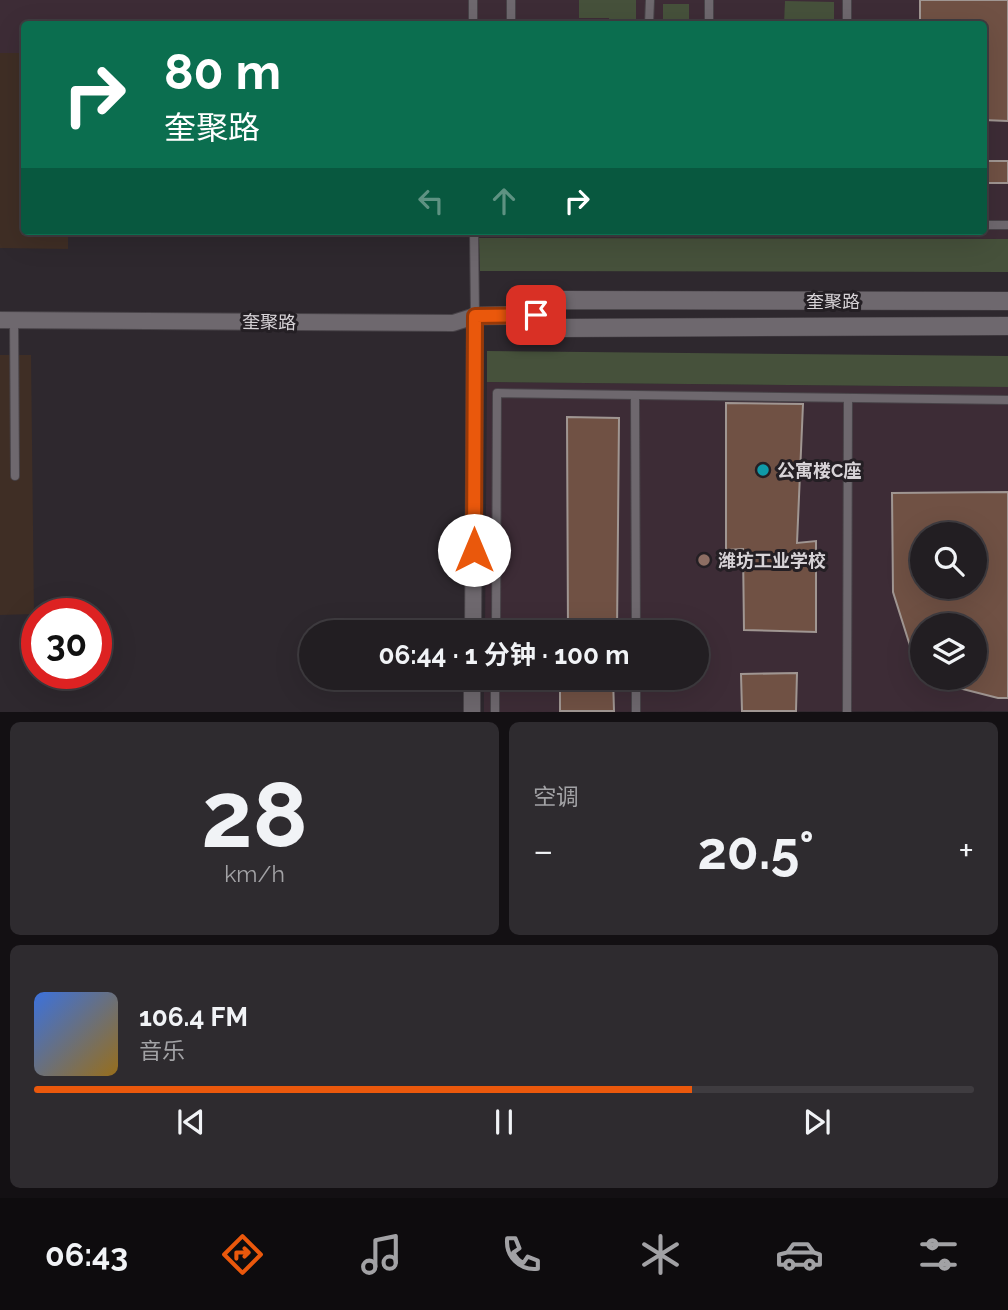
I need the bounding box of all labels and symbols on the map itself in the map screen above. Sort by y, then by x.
pin [506,285,566,345]
street label: 奎聚路 [806,291,860,312]
street label: 奎聚路 [242,311,296,333]
place label: 公寓楼C座 [777,460,861,481]
marker: 公寓楼C座 [755,462,771,478]
position arrow [437,513,511,587]
place label: 潍坊工业学校 [718,550,826,571]
marker: 潍坊工业学校 [696,552,712,568]
speed limit sign: 30 [21,598,112,689]

